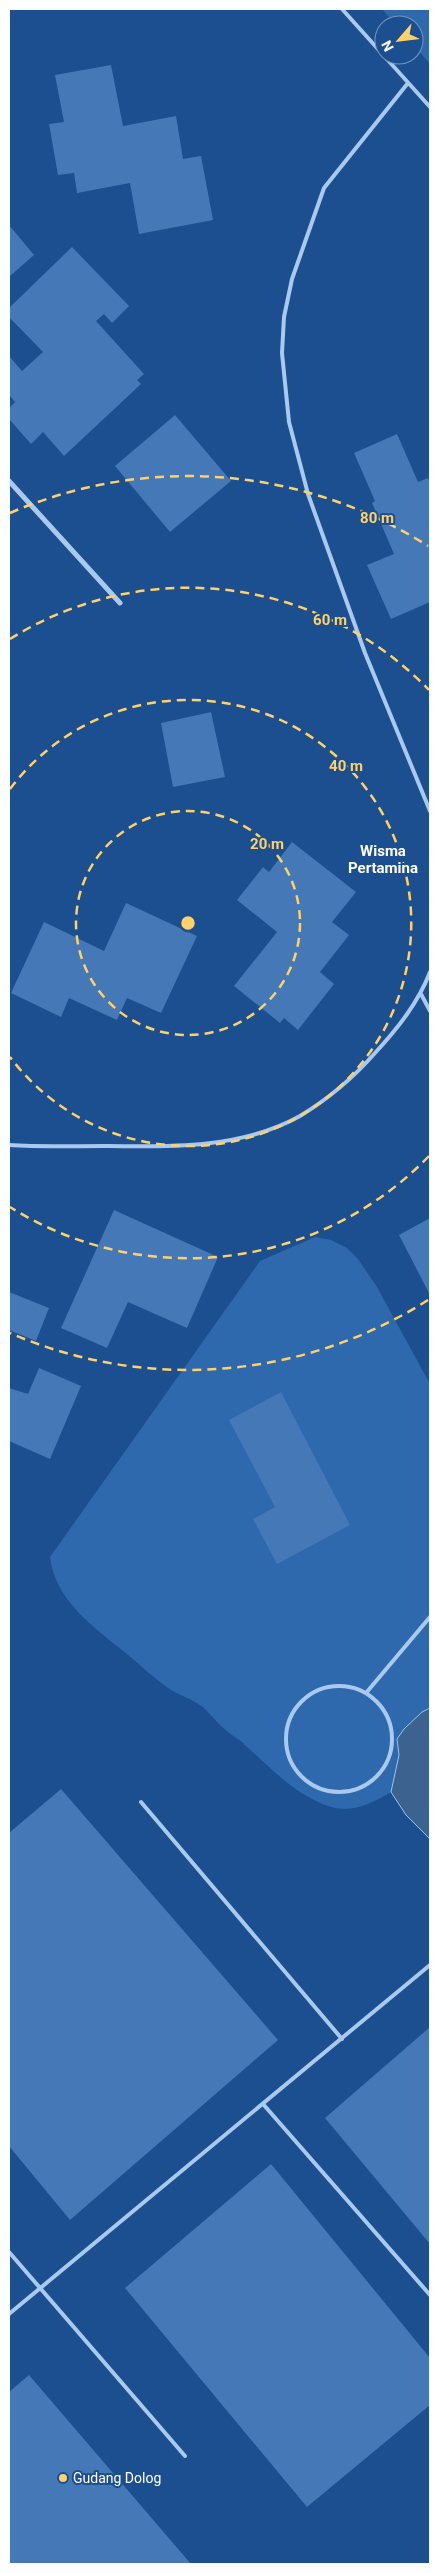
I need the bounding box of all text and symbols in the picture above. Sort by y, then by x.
north arrow [374,15,424,65]
text: N [378,38,397,54]
text: 80 m [360,509,394,527]
text: 60 m [313,611,347,629]
text: 40 m [329,757,363,775]
text: 20 m [250,835,284,853]
district label: Wisma Pertamina [348,842,418,877]
centre of rings [179,914,197,932]
place label: Gudang Dolog [73,2470,161,2486]
marker: Gudang Dolog [57,2472,69,2484]

